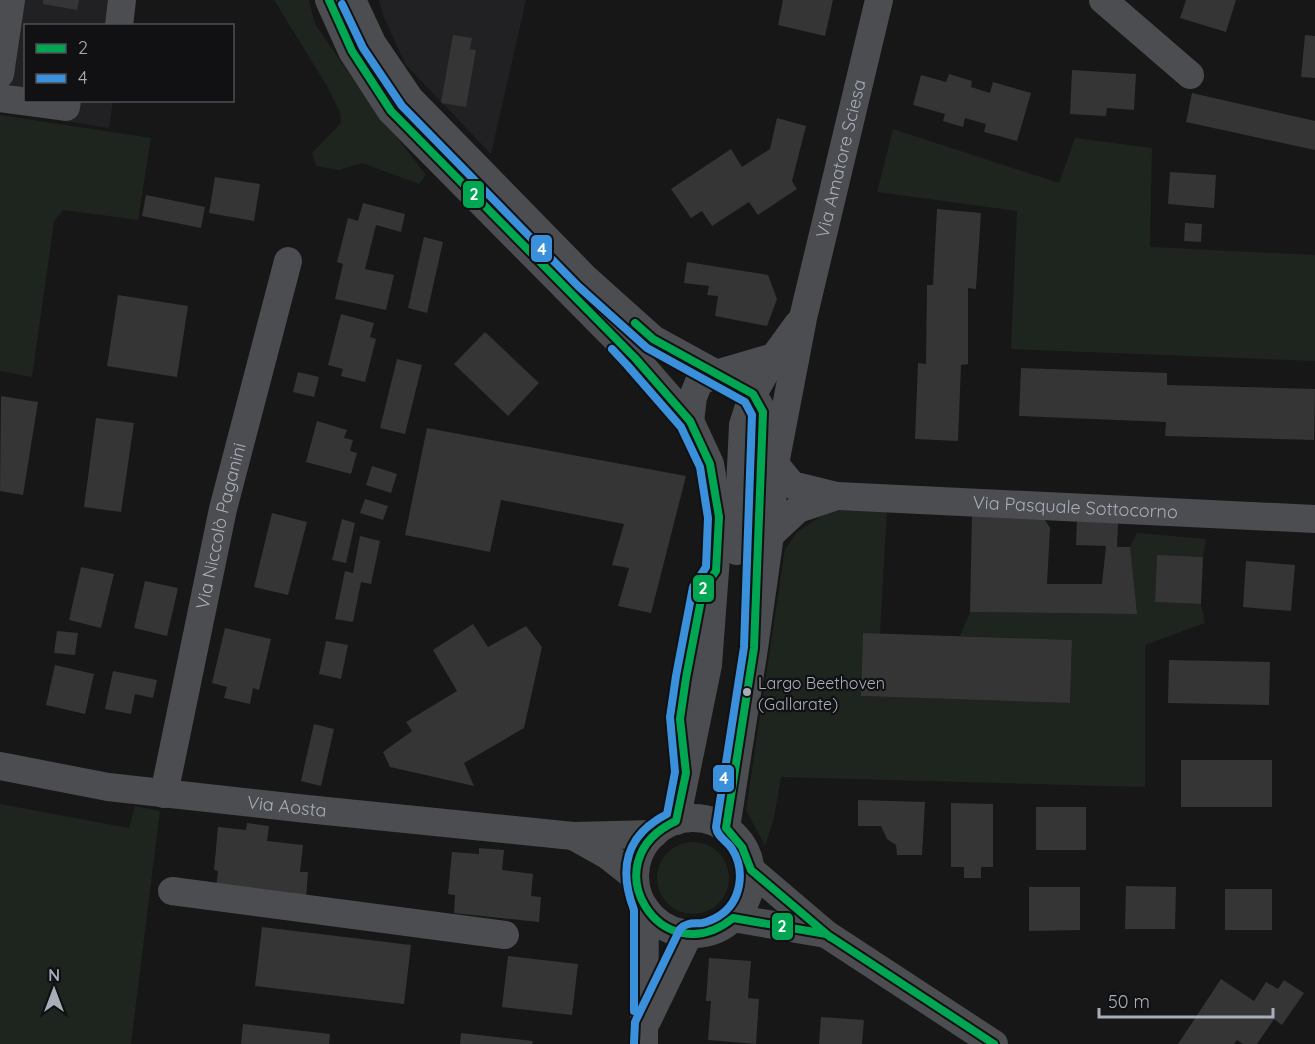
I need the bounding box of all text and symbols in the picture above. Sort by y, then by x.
legend [24,24,234,102]
text: 2 [78,36,88,59]
text: 4 [78,66,88,89]
street label: Via Amatore Sciesa [811,77,871,240]
line badge: 2 [462,180,485,209]
text: 2 [469,184,479,204]
line badge: 4 [530,234,553,263]
text: 4 [537,239,547,259]
street label: Via Niccolò Paganini [191,440,251,611]
street label: Via Pasquale Sottocorno [972,491,1178,523]
line badge: 2 [692,574,715,603]
text: 2 [698,578,708,598]
place label: Largo Beethoven (Gallarate) [758,673,885,714]
marker: Largo Beethoven (Gallarate) [741,686,753,698]
line badge: 4 [712,764,735,793]
text: 4 [719,768,729,788]
street label: Via Aosta [246,790,328,822]
line badge: 2 [771,912,794,941]
text: 2 [777,916,787,936]
north arrow [24,960,84,1020]
text: N [48,965,60,985]
scale bar [1099,981,1273,1019]
text: 50 m [1108,990,1150,1013]

